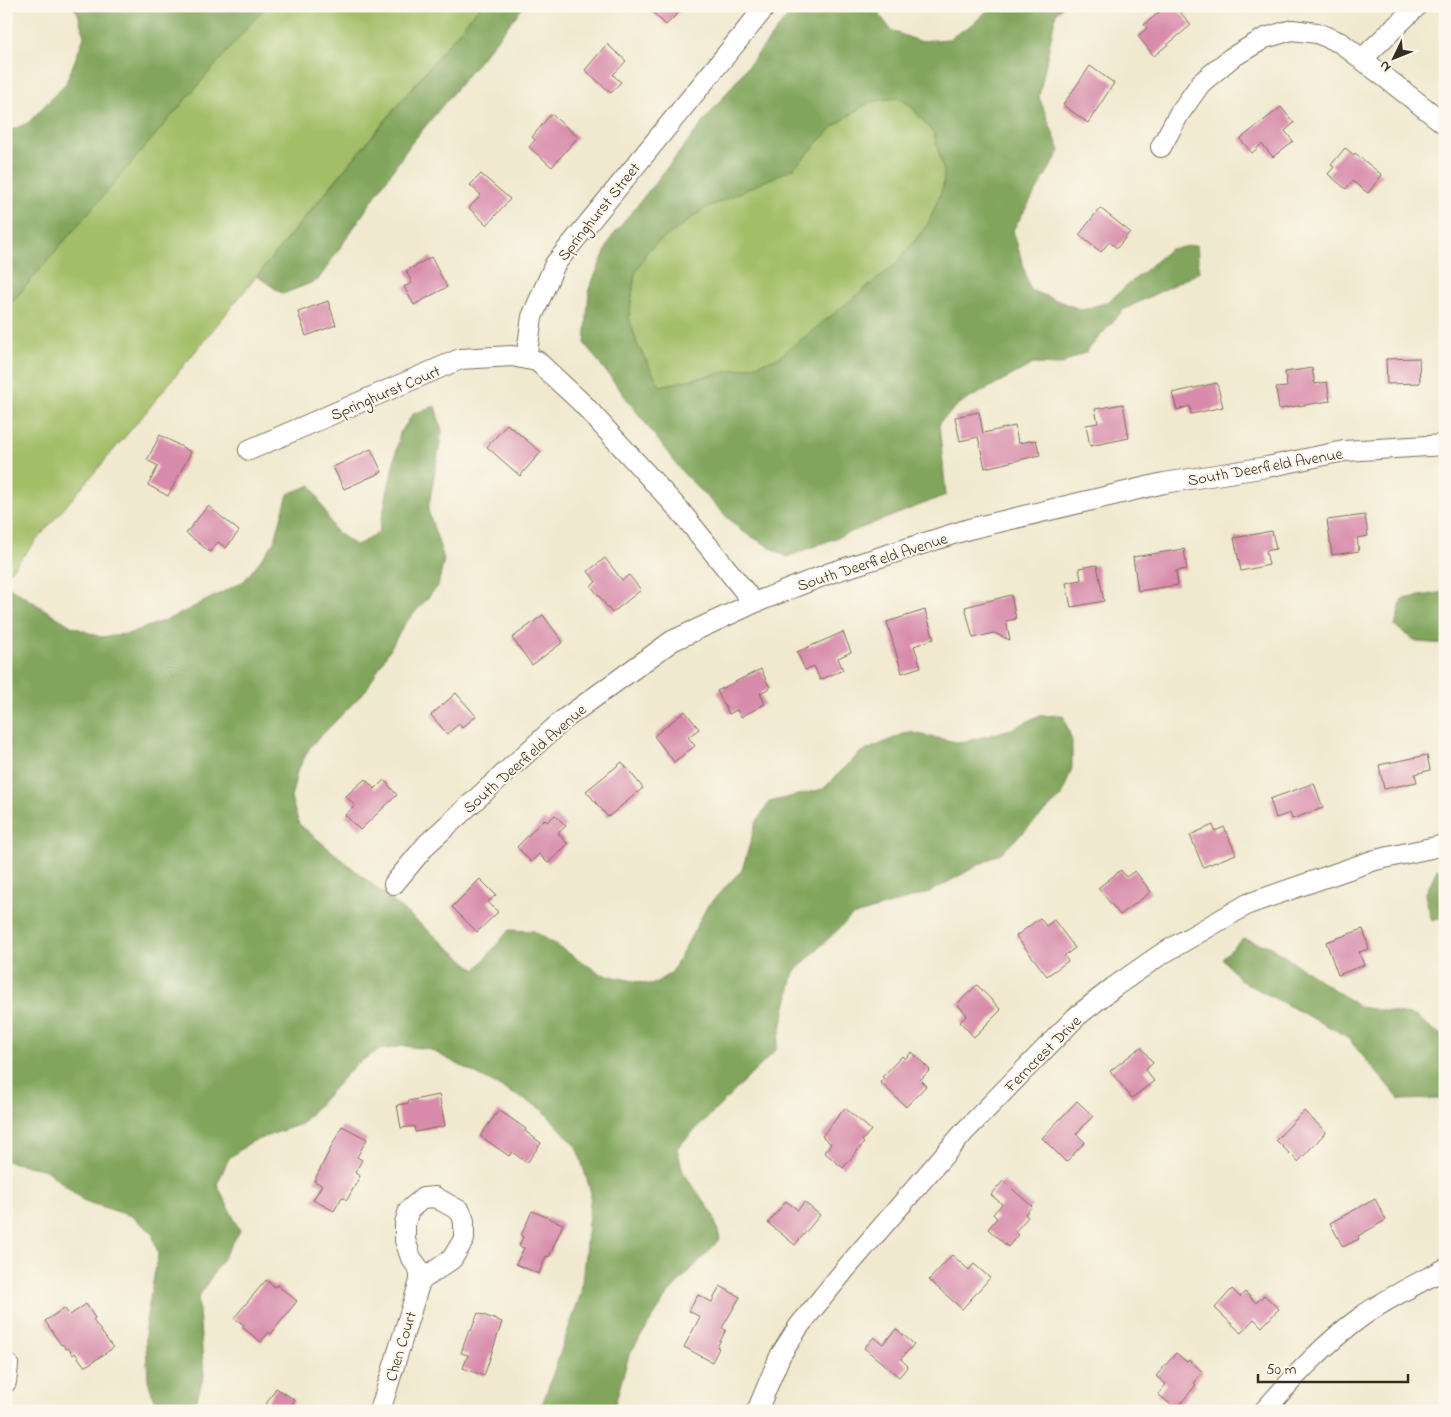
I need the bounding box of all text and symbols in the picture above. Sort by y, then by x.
north arrow [1368,32,1418,82]
text: N [1375,55,1396,76]
street label: Springhurst Street [552,157,647,267]
street label: Springhurst Court [327,360,445,428]
street label: South Deerfield Avenue [1186,442,1345,493]
street label: South Deerfield Avenue [794,527,952,599]
street label: South Deerfield Avenue [458,699,593,820]
street label: Ferncrest Drive [999,1010,1088,1099]
street label: Chen Court [380,1308,424,1385]
scale bar [1258,1352,1408,1384]
text: 50 m [1266,1359,1297,1381]

